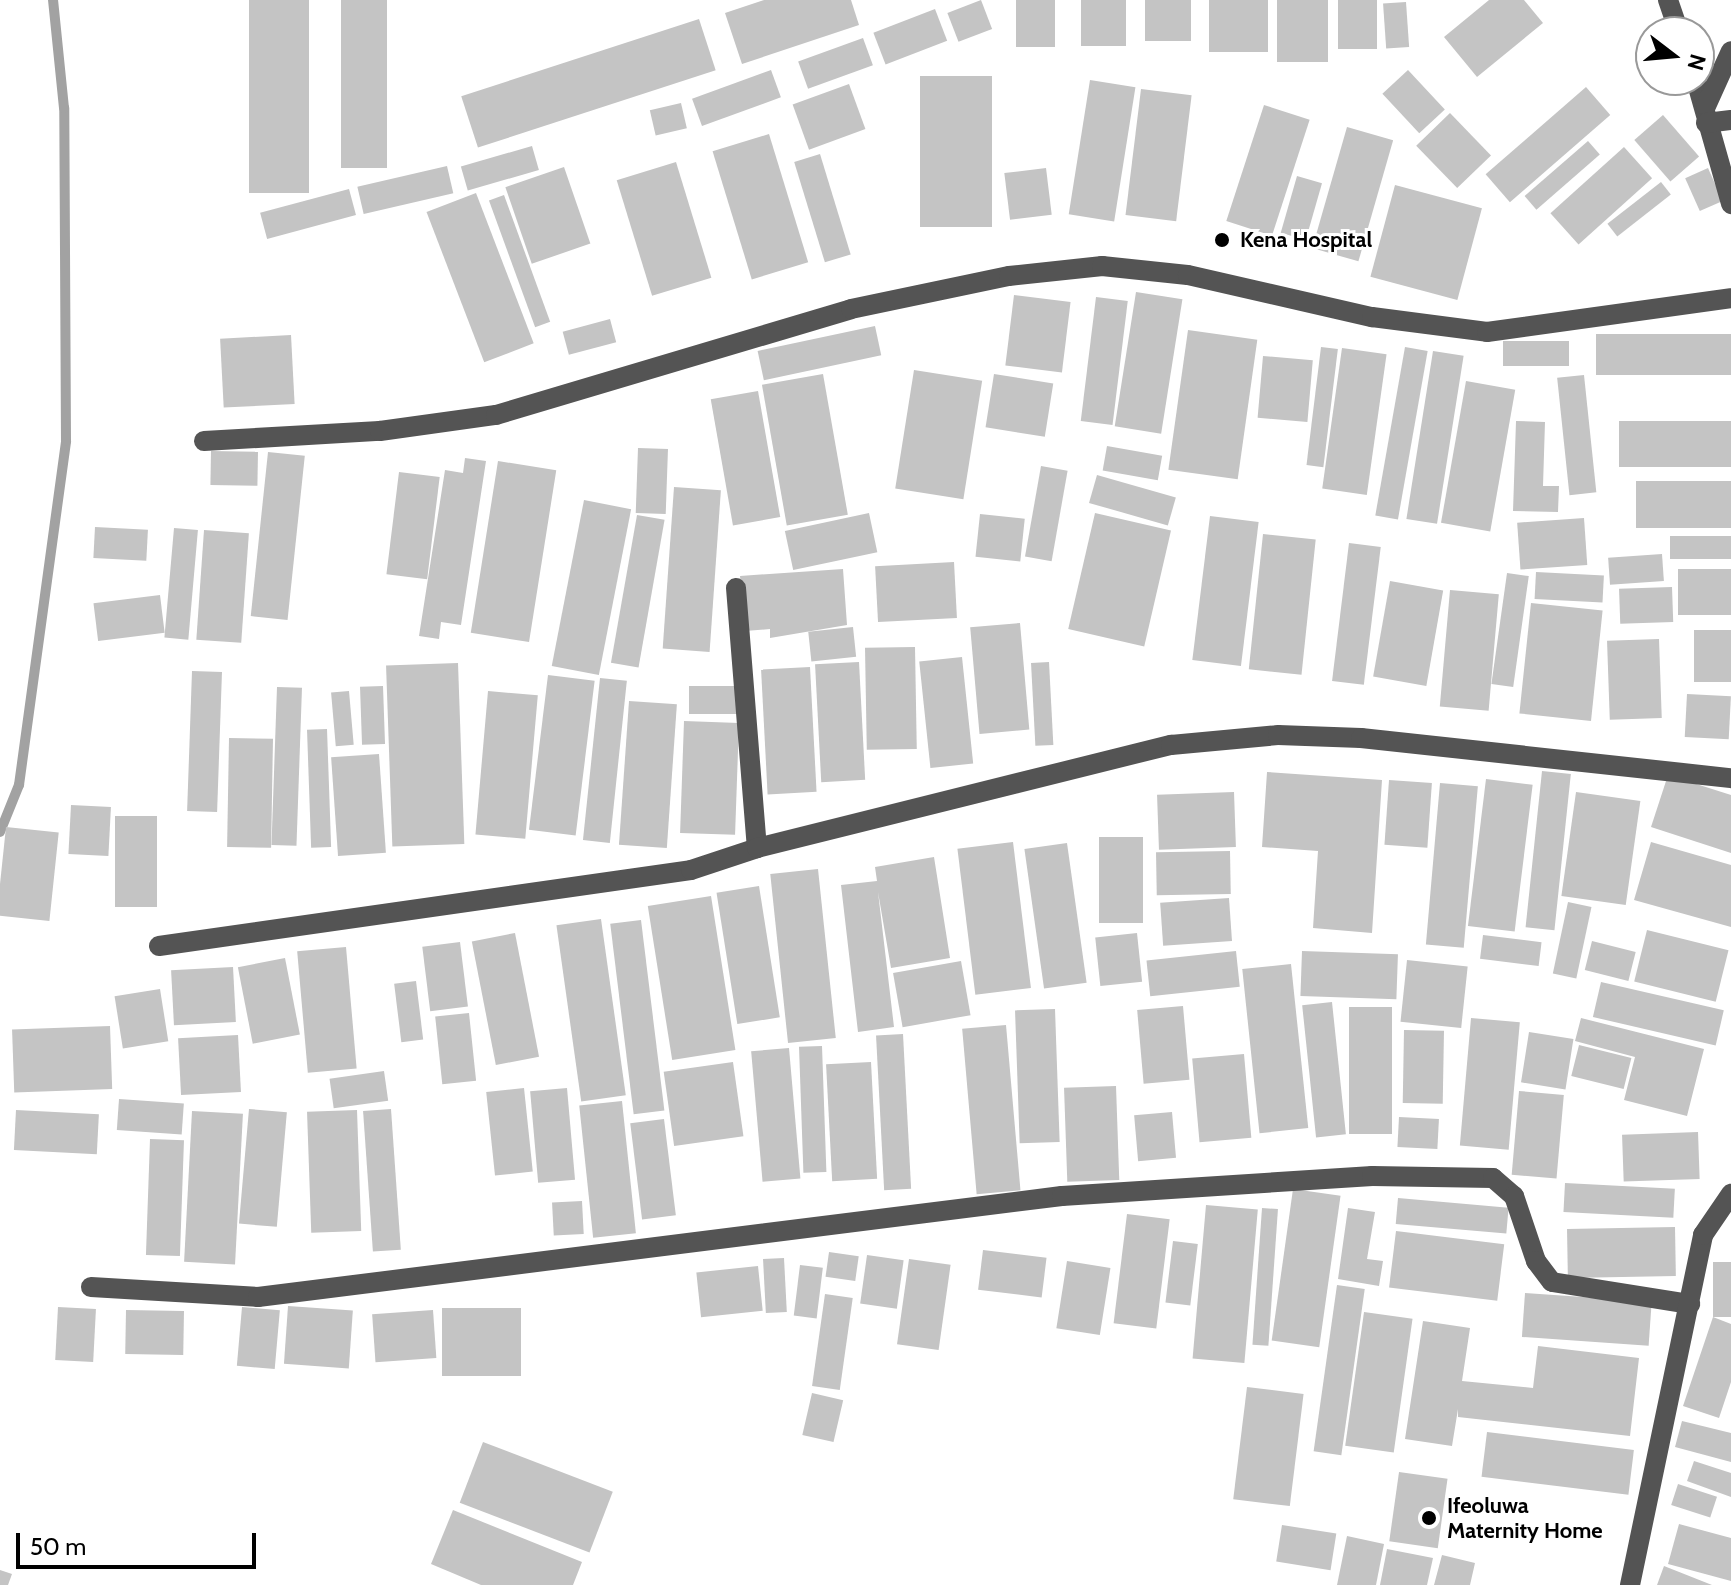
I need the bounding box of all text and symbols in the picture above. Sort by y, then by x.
north arrow [1635,16,1715,96]
text: N [1682,51,1712,73]
place label: Kena Hospital [1240,227,1372,253]
marker: Kena Hospital [1211,229,1233,251]
place label: Ifeoluwa Maternity Home [1447,1492,1603,1544]
marker: Ifeoluwa Maternity Home [1418,1507,1440,1529]
scale bar [20,1517,260,1567]
text: 50 m [30,1532,86,1561]

